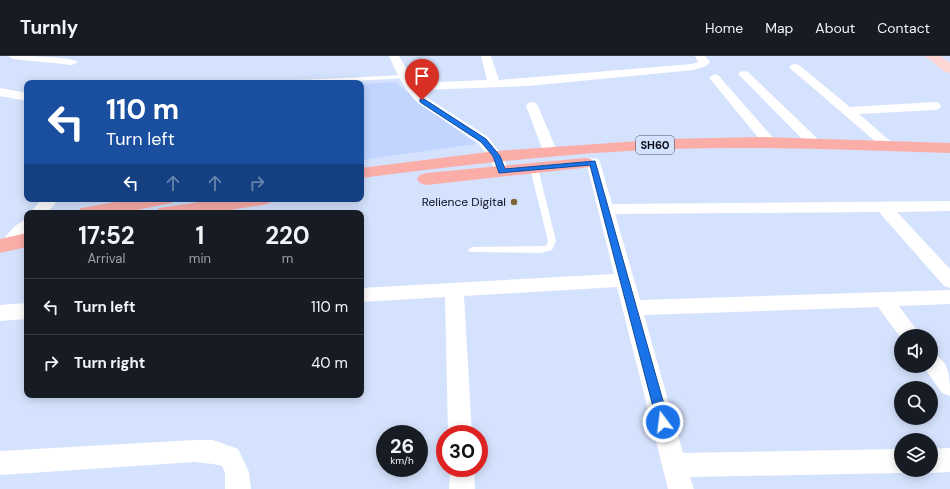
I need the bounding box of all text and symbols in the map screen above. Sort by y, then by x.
text: Turnly [20,15,78,40]
text: Home [705,19,743,37]
text: Map [765,19,793,37]
text: About [815,19,855,37]
text: Contact [877,19,930,37]
pin [405,59,439,100]
icon: arrive [411,65,433,87]
text: 110 m [106,91,179,128]
icon: left [40,96,92,148]
text: Turn left [106,127,175,151]
road number: SH60 [636,136,674,154]
icon: left [120,172,142,194]
icon: ahead [162,172,184,194]
icon: ahead [204,172,226,194]
icon: right [246,172,268,194]
place label: Relience Digital [422,194,506,210]
marker: Relience Digital [509,197,519,207]
text: 17:52 [78,220,135,251]
text: 1 [196,220,204,251]
text: 220 [265,220,310,251]
text: Arrival [87,250,125,267]
text: min [189,250,211,267]
text: m [282,250,293,267]
icon: left [40,296,62,318]
text: Turn left [74,297,135,317]
text: 110 m [311,297,348,317]
map controls [894,329,938,477]
button: sound [894,329,938,373]
icon: right [40,352,62,374]
text: Turn right [74,353,145,373]
text: 40 m [311,353,348,373]
button: search [894,381,938,425]
position arrow [642,401,684,443]
speed limit sign: 30 [436,425,488,477]
text: 26 [390,433,414,459]
button: layers [894,433,938,477]
text: km/h [390,454,414,467]

